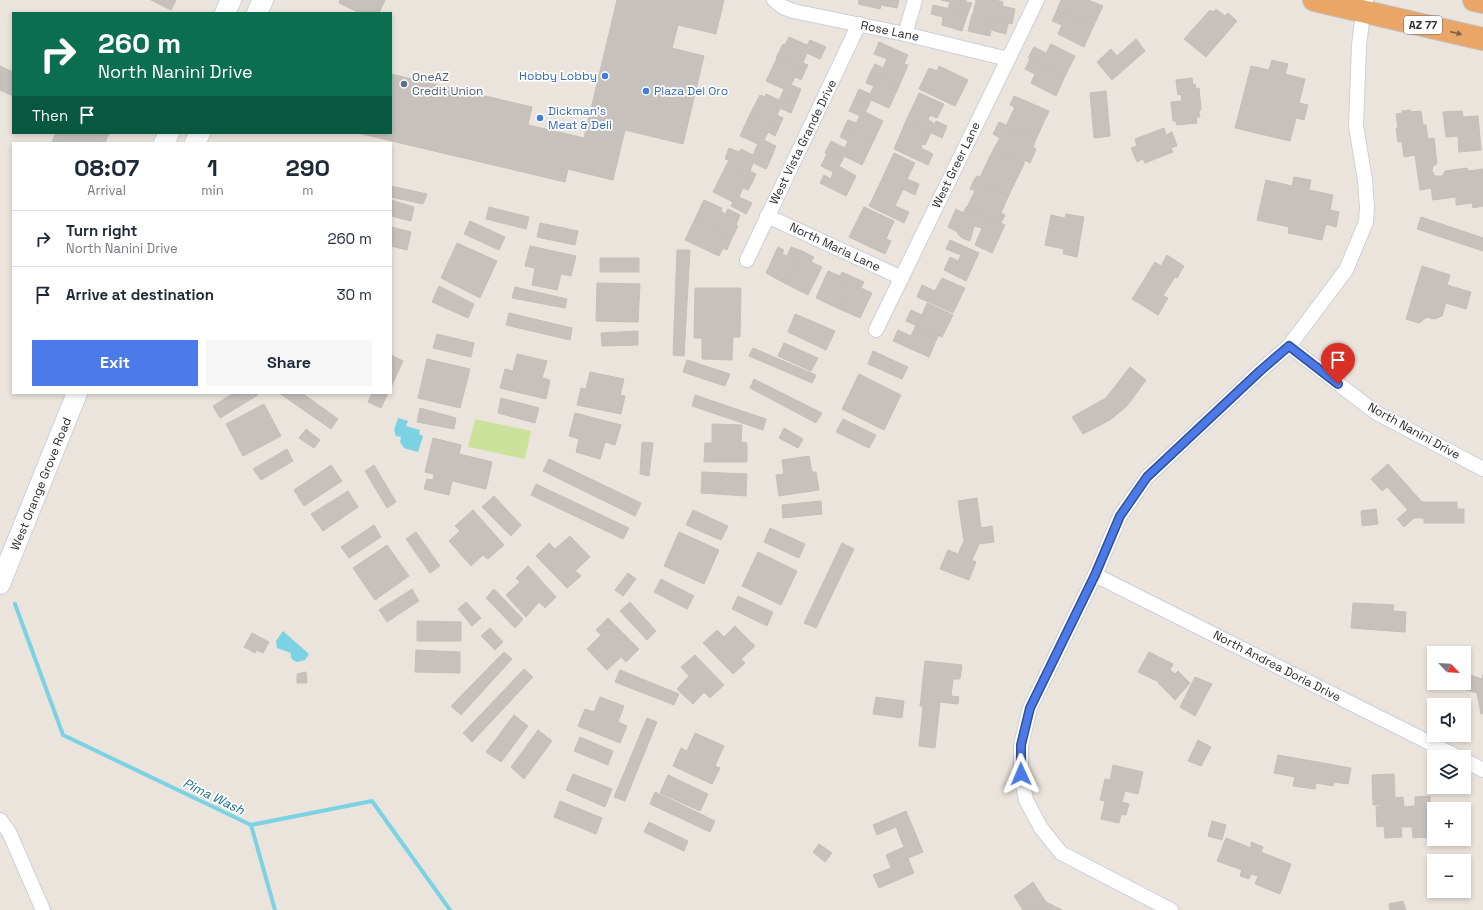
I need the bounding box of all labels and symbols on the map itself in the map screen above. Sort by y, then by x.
road number: AZ 77 [1404,16,1442,34]
street label: Rose Lane [859,17,921,45]
one-way arrow [1449,30,1462,36]
place label: Hobby Lobby [519,68,597,84]
place label: OneAZ Credit Union [412,69,483,99]
marker: Hobby Lobby [600,71,610,81]
street label: West Vista Grande Drive [766,77,840,207]
marker: OneAZ Credit Union [399,79,409,89]
place label: Plaza Del Oro [654,83,728,99]
marker: Plaza Del Oro [641,86,651,96]
place label: Dickman's Meat & Deli [548,103,612,133]
marker: Dickman's Meat & Deli [535,113,545,123]
street label: West Greer Lane [928,119,984,211]
street label: North Maria Lane [787,219,883,275]
pin [1321,343,1355,384]
street label: North Nanini Drive [1365,399,1463,463]
street label: West Orange Grove Road [7,415,75,553]
street label: North Andrea Doria Drive [1210,627,1344,705]
north arrow [1427,646,1471,690]
position arrow [1000,753,1042,795]
water label: Pima Wash [180,774,248,819]

